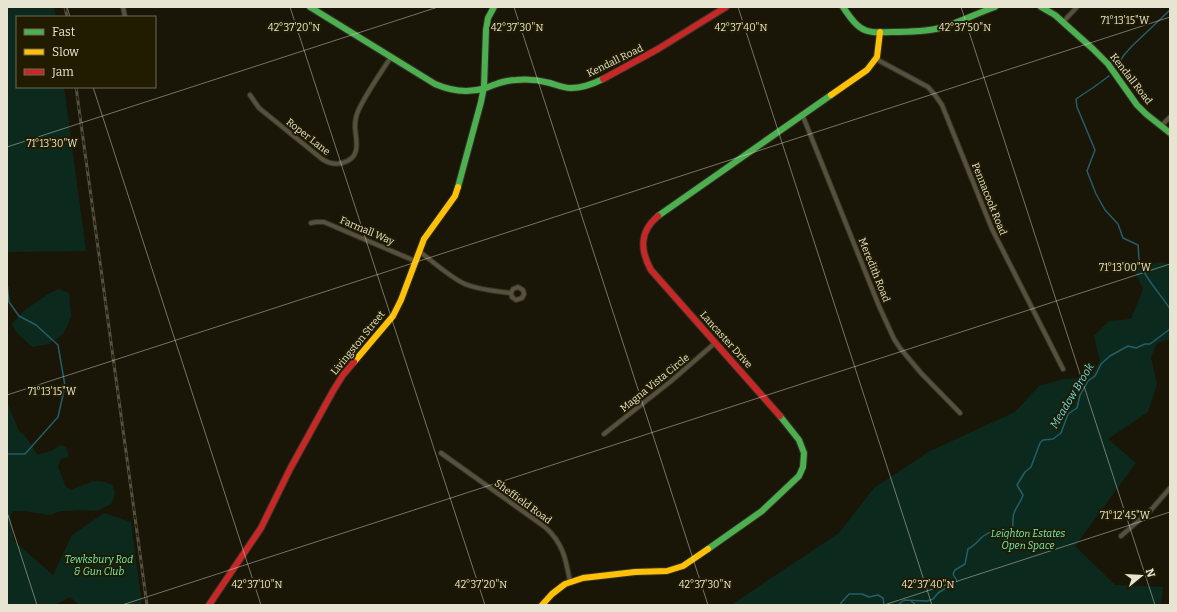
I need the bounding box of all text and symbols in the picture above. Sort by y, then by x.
text: 71°13'15"W [1101,15,1150,27]
legend [16,16,156,88]
text: 42°37'20"N [268,22,320,34]
text: 42°37'30"N [491,22,543,34]
text: 42°37'40"N [715,22,767,34]
text: 42°37'50"N [939,22,991,34]
text: Fast [52,25,76,39]
street label: Kendall Road [585,42,645,80]
text: Slow [52,45,79,59]
street label: Kendall Road [1107,51,1155,107]
text: Jam [51,65,74,79]
street label: Roper Lane [284,116,332,158]
text: 71°13'30"W [26,138,78,150]
street label: Pennacook Road [969,161,1009,237]
street label: Farmall Way [338,214,397,248]
street label: Meredith Road [856,236,892,304]
text: 71°13'00"W [1099,262,1152,274]
street label: Livingston Street [329,308,388,377]
street label: Lancaster Drive [697,309,755,371]
street label: Magna Vista Circle [618,351,692,415]
water label: Meadow Brook [1047,360,1097,431]
text: 71°13'15"W [28,386,77,398]
street label: Sheffield Road [492,477,554,527]
text: 71°12'45"W [1100,510,1151,522]
park label: Leighton Estates Open Space [991,528,1066,552]
park label: Tewksbury Rod & Gun Club [65,554,133,578]
north arrow [1121,556,1161,596]
text: N [1143,567,1158,580]
text: 42°37'10"N [231,579,283,591]
text: 42°37'20"N [455,579,507,591]
text: 42°37'30"N [679,579,731,591]
text: 42°37'40"N [902,579,954,591]

